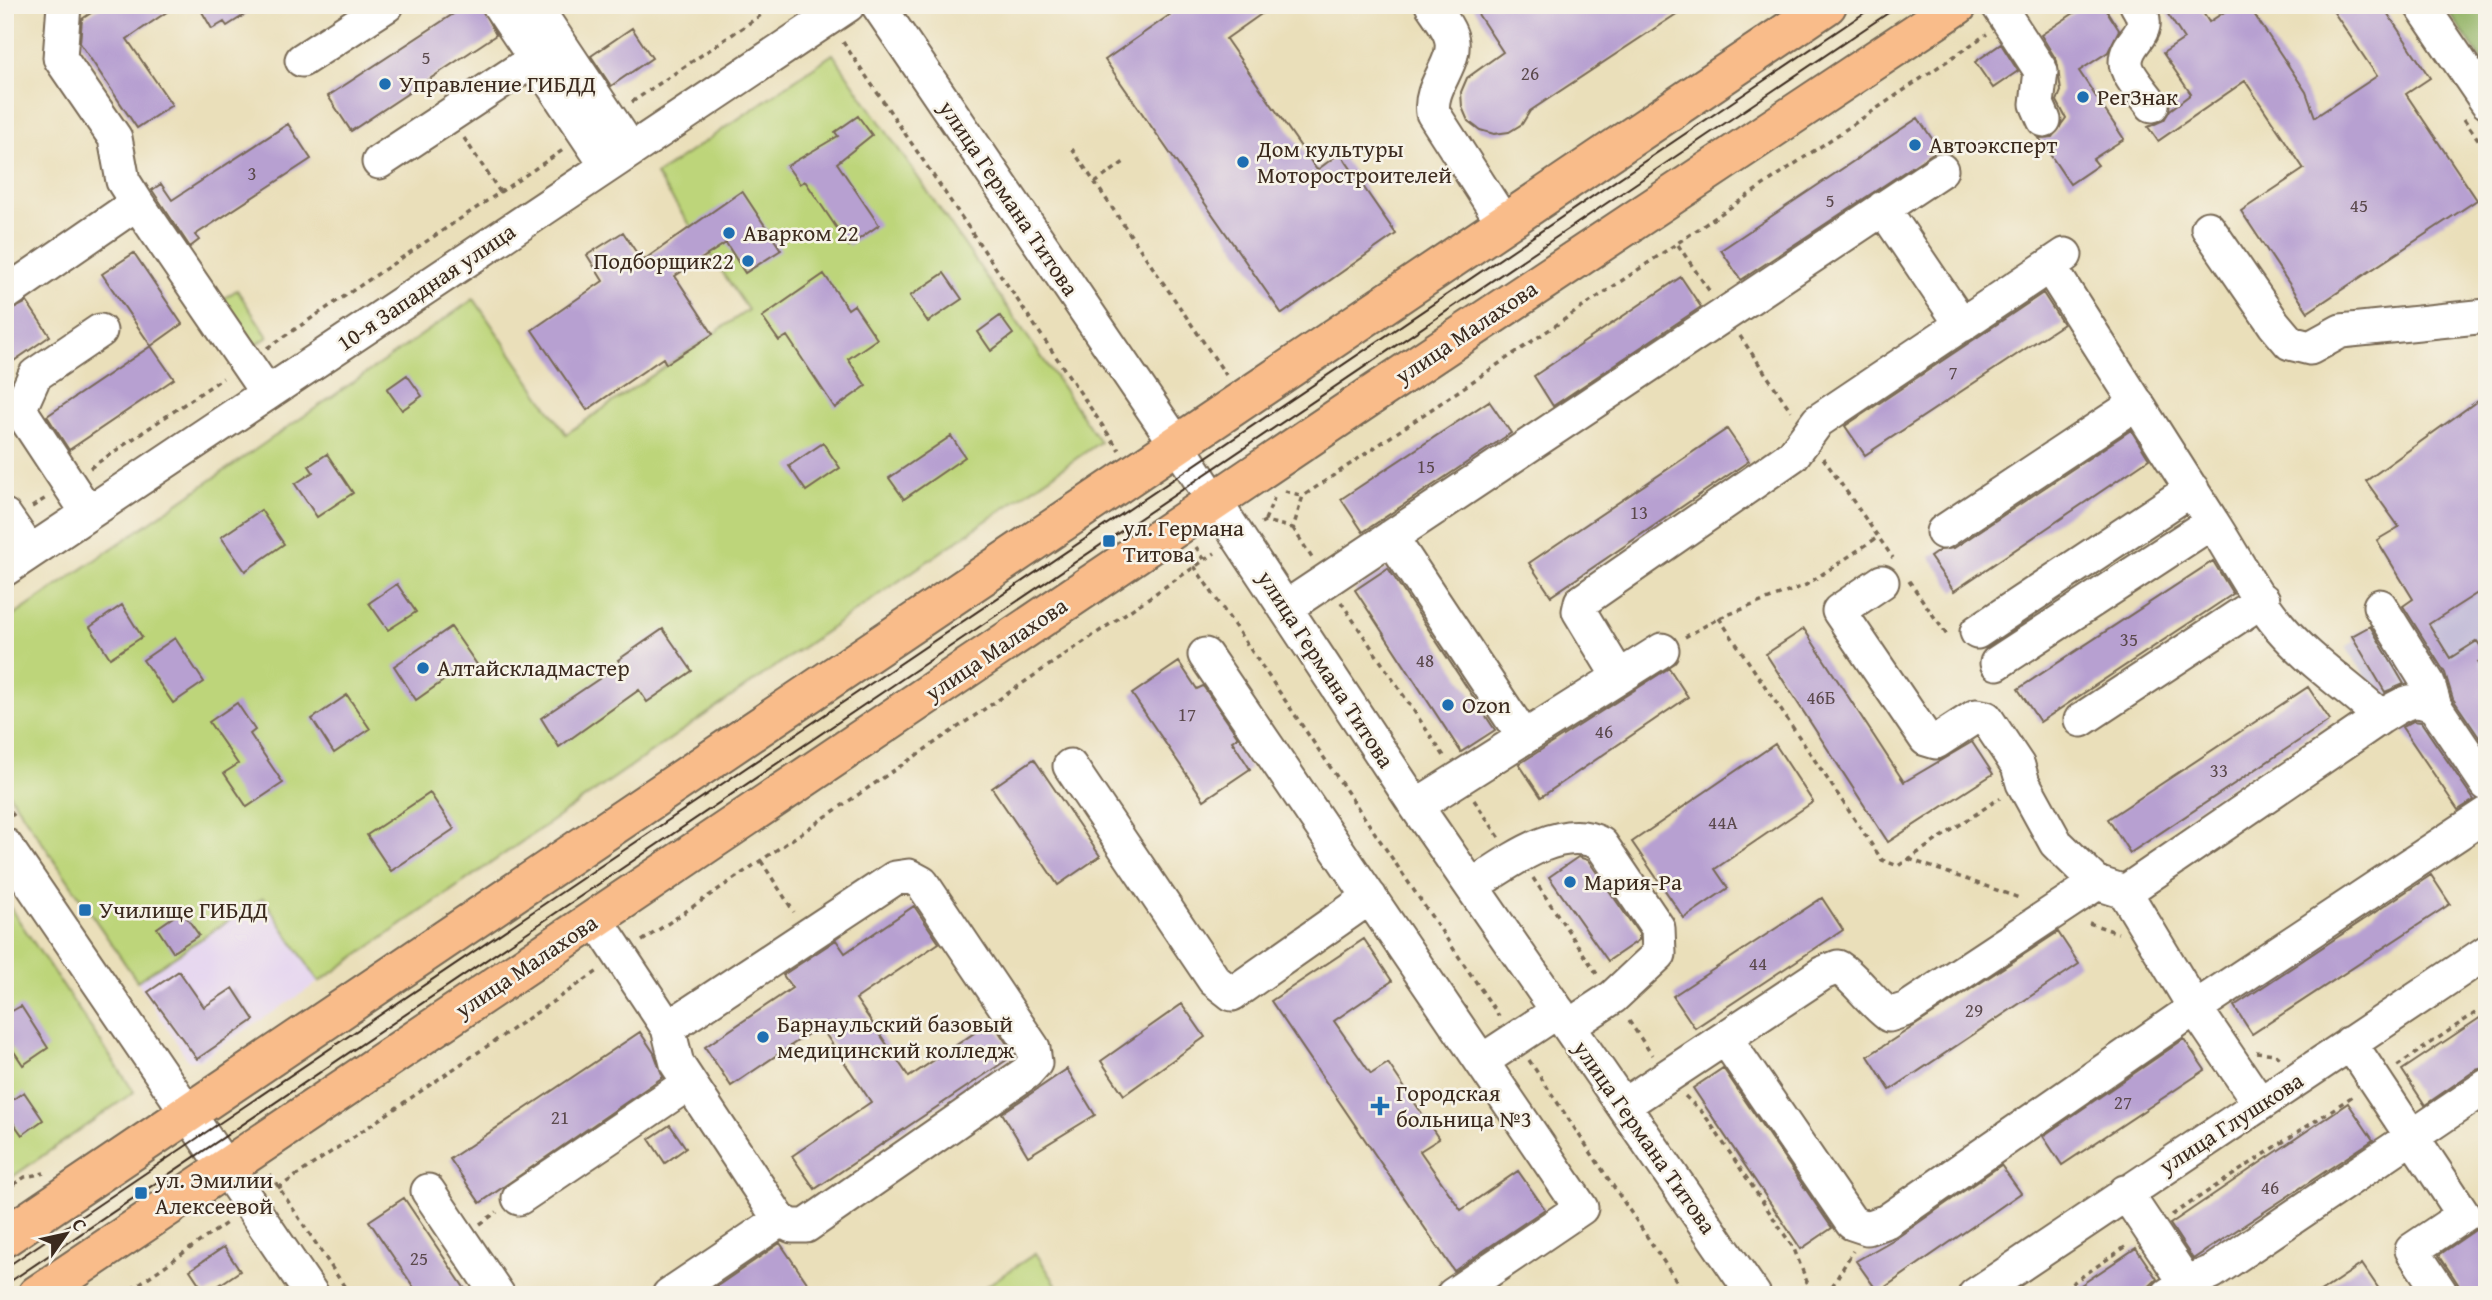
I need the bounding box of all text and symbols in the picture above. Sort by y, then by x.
house number: 5 [421,43,431,71]
house number: 26 [1521,59,1539,87]
place label: Управление ГИБДД [399,67,596,100]
marker: Управление ГИБДД [377,76,393,92]
place label: РегЗнак [2097,80,2178,113]
marker: РегЗнак [2075,89,2091,105]
street label: улица Германа Титова [931,92,1087,302]
place label: Автоэксперт [1929,128,2057,161]
place label: Дом культуры Моторостроителей [1256,132,1452,191]
marker: Автоэксперт [1907,137,1923,153]
marker: Дом культуры Моторостроителей [1235,154,1251,170]
house number: 3 [247,159,257,187]
house number: 5 [1825,186,1835,214]
house number: 45 [2350,191,2368,219]
street label: 10-я Западная улица [330,214,522,359]
place label: Аварком 22 [743,216,859,249]
marker: Аварком 22 [721,225,737,241]
place label: Подборщик22 [593,244,734,277]
marker: Подборщик22 [740,253,756,269]
street label: улица Малахова [1387,272,1544,392]
house number: 7 [1948,358,1958,386]
house number: 15 [1417,452,1435,480]
house number: 13 [1630,498,1648,526]
place label: ул. Германа Титова [1122,511,1244,570]
marker: ул. Германа Титова [1101,533,1117,549]
street label: улица Германа Титова [1249,563,1403,774]
street label: улица Малахова [917,589,1074,709]
house number: 35 [2120,625,2138,653]
house number: 48 [1416,646,1434,674]
place label: Алтайскладмастер [437,651,630,684]
marker: Алтайскладмастер [415,660,431,676]
house number: 46Б [1806,683,1836,711]
place label: Ozon [1462,688,1511,721]
marker: Ozon [1440,697,1456,713]
house number: 17 [1178,700,1196,728]
house number: 46 [1595,717,1613,745]
house number: 33 [2210,756,2228,784]
house number: 44А [1708,808,1738,836]
place label: Мария-Ра [1584,865,1682,898]
marker: Мария-Ра [1562,874,1578,890]
place label: Училище ГИБДД [99,893,268,926]
marker: Училище ГИБДД [77,902,93,918]
street label: улица Малахова [447,906,604,1026]
house number: 44 [1749,949,1767,977]
house number: 29 [1965,996,1983,1024]
place label: Барнаульский базовый медицинский колледж [777,1007,1015,1066]
marker: Барнаульский базовый медицинский колледж [755,1029,771,1045]
street label: улица Германа Титова [1565,1032,1725,1240]
street label: улица Глушкова [2151,1064,2309,1182]
place label: Городская больница №3 [1396,1076,1532,1135]
house number: 27 [2114,1088,2132,1116]
marker: Городская больница №3 [1370,1096,1390,1116]
house number: 21 [551,1103,569,1131]
place label: ул. Эмилии Алексеевой [154,1163,274,1222]
house number: 46 [2261,1173,2279,1201]
marker: ул. Эмилии Алексеевой [133,1185,149,1201]
north arrow [32,1198,102,1268]
text: С [65,1212,95,1237]
house number: 25 [410,1244,428,1272]

